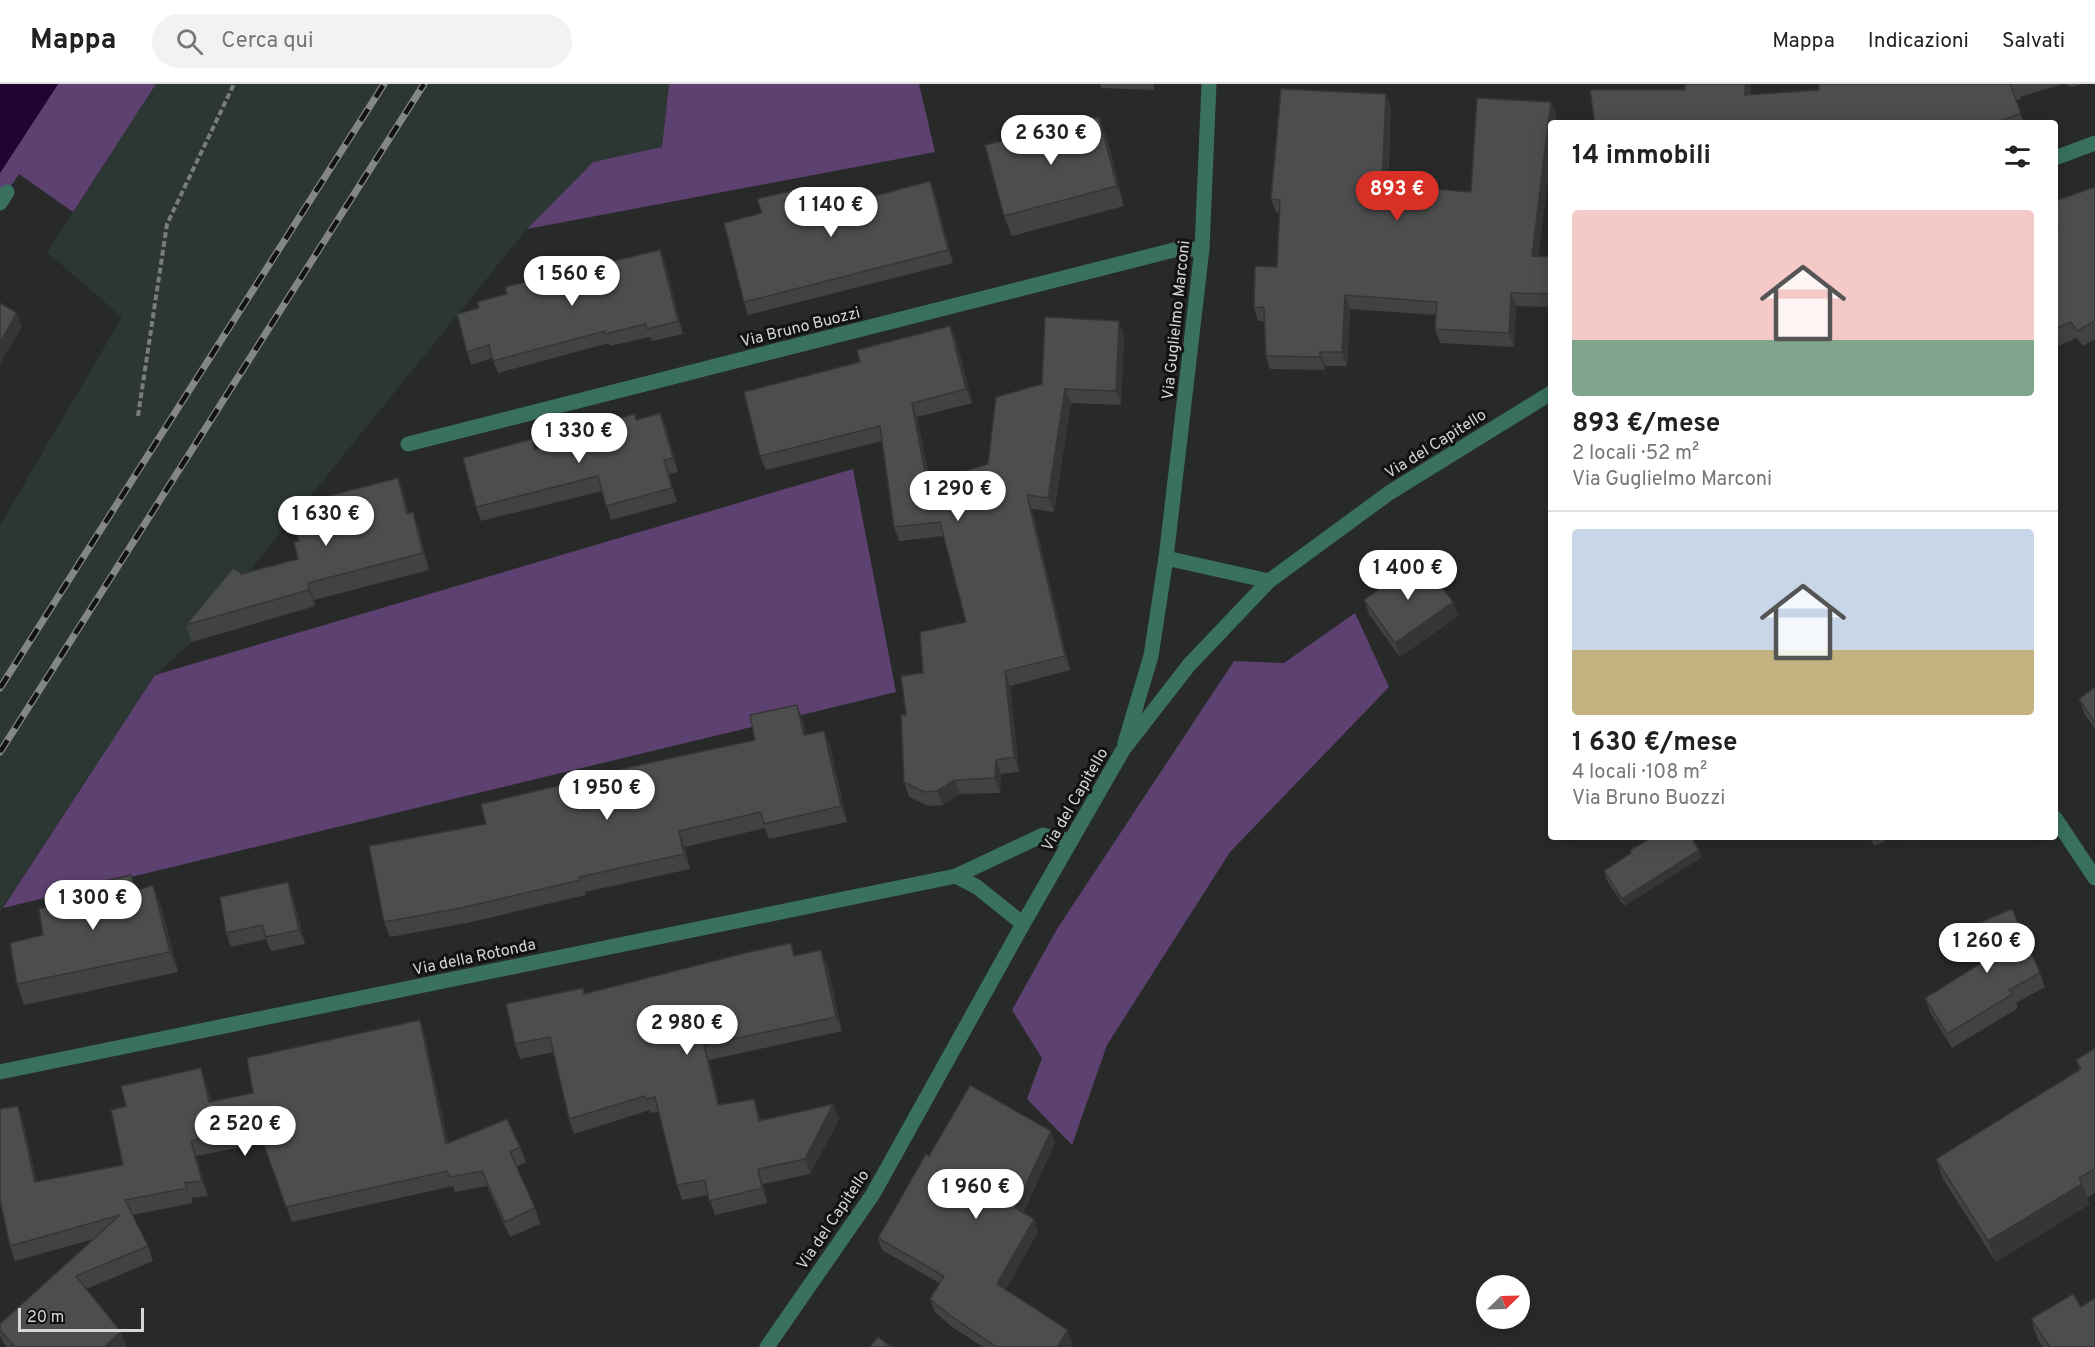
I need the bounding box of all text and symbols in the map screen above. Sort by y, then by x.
search box [152,14,572,68]
text: Mappa [30,23,116,59]
icon: search [173,25,206,58]
text: Cerca qui [221,28,314,55]
text: Mappa [1772,28,1835,55]
text: Indicazioni [1868,28,1969,55]
text: Salvati [2002,28,2065,55]
pin: 2 630 € [996,115,1106,166]
text: 2 630 € [1015,121,1087,147]
text: 14 immobili [1572,140,1711,173]
icon: filters [2001,140,2034,173]
pin: 893 € [1355,171,1439,222]
text: 893 € [1370,177,1424,203]
pin: 1 140 € [776,187,886,238]
text: 1 140 € [799,193,863,219]
street label: Via Guglielmo Marconi [1159,240,1195,401]
icon: home [1749,249,1857,357]
pin: 1 560 € [517,256,627,307]
text: 1 560 € [538,262,606,288]
street label: Via Bruno Buozzi [739,303,862,352]
street label: Via del Capitello [1382,405,1491,484]
text: 893 €/mese [1572,408,1720,441]
pin: 1 330 € [524,413,634,464]
text: 1 330 € [545,419,613,445]
text: 2 locali · 52 m² [1572,441,1699,467]
text: Via Guglielmo Marconi [1572,467,1772,493]
pin: 1 290 € [903,471,1013,522]
text: 1 290 € [924,477,992,503]
pin: 1 630 € [271,496,381,547]
text: 1 630 € [292,502,360,528]
pin: 1 400 € [1353,550,1463,601]
text: 1 400 € [1373,556,1443,582]
icon: home [1749,568,1857,676]
text: 1 630 €/mese [1572,727,1737,760]
street label: Via del Capitello [1038,745,1113,855]
text: 4 locali · 108 m² [1572,760,1707,786]
pin: 1 950 € [552,770,662,821]
text: 1 950 € [573,776,641,802]
text: Via Bruno Buozzi [1572,786,1725,812]
pin: 1 300 € [38,880,148,931]
text: 1 300 € [59,886,127,912]
pin: 1 260 € [1932,923,2042,974]
text: 1 260 € [1953,929,2021,955]
street label: Via della Rotonda [411,935,538,981]
pin: 2 980 € [632,1005,742,1056]
text: 2 980 € [651,1011,723,1037]
pin: 2 520 € [190,1106,300,1157]
text: 2 520 € [209,1112,281,1138]
street label: Via del Capitello [793,1166,874,1274]
pin: 1 960 € [921,1169,1031,1220]
text: 1 960 € [942,1175,1010,1201]
north arrow [1476,1275,1530,1329]
map controls [1476,1275,1530,1329]
scale bar [18,1305,144,1332]
text: 20 m [27,1308,64,1328]

